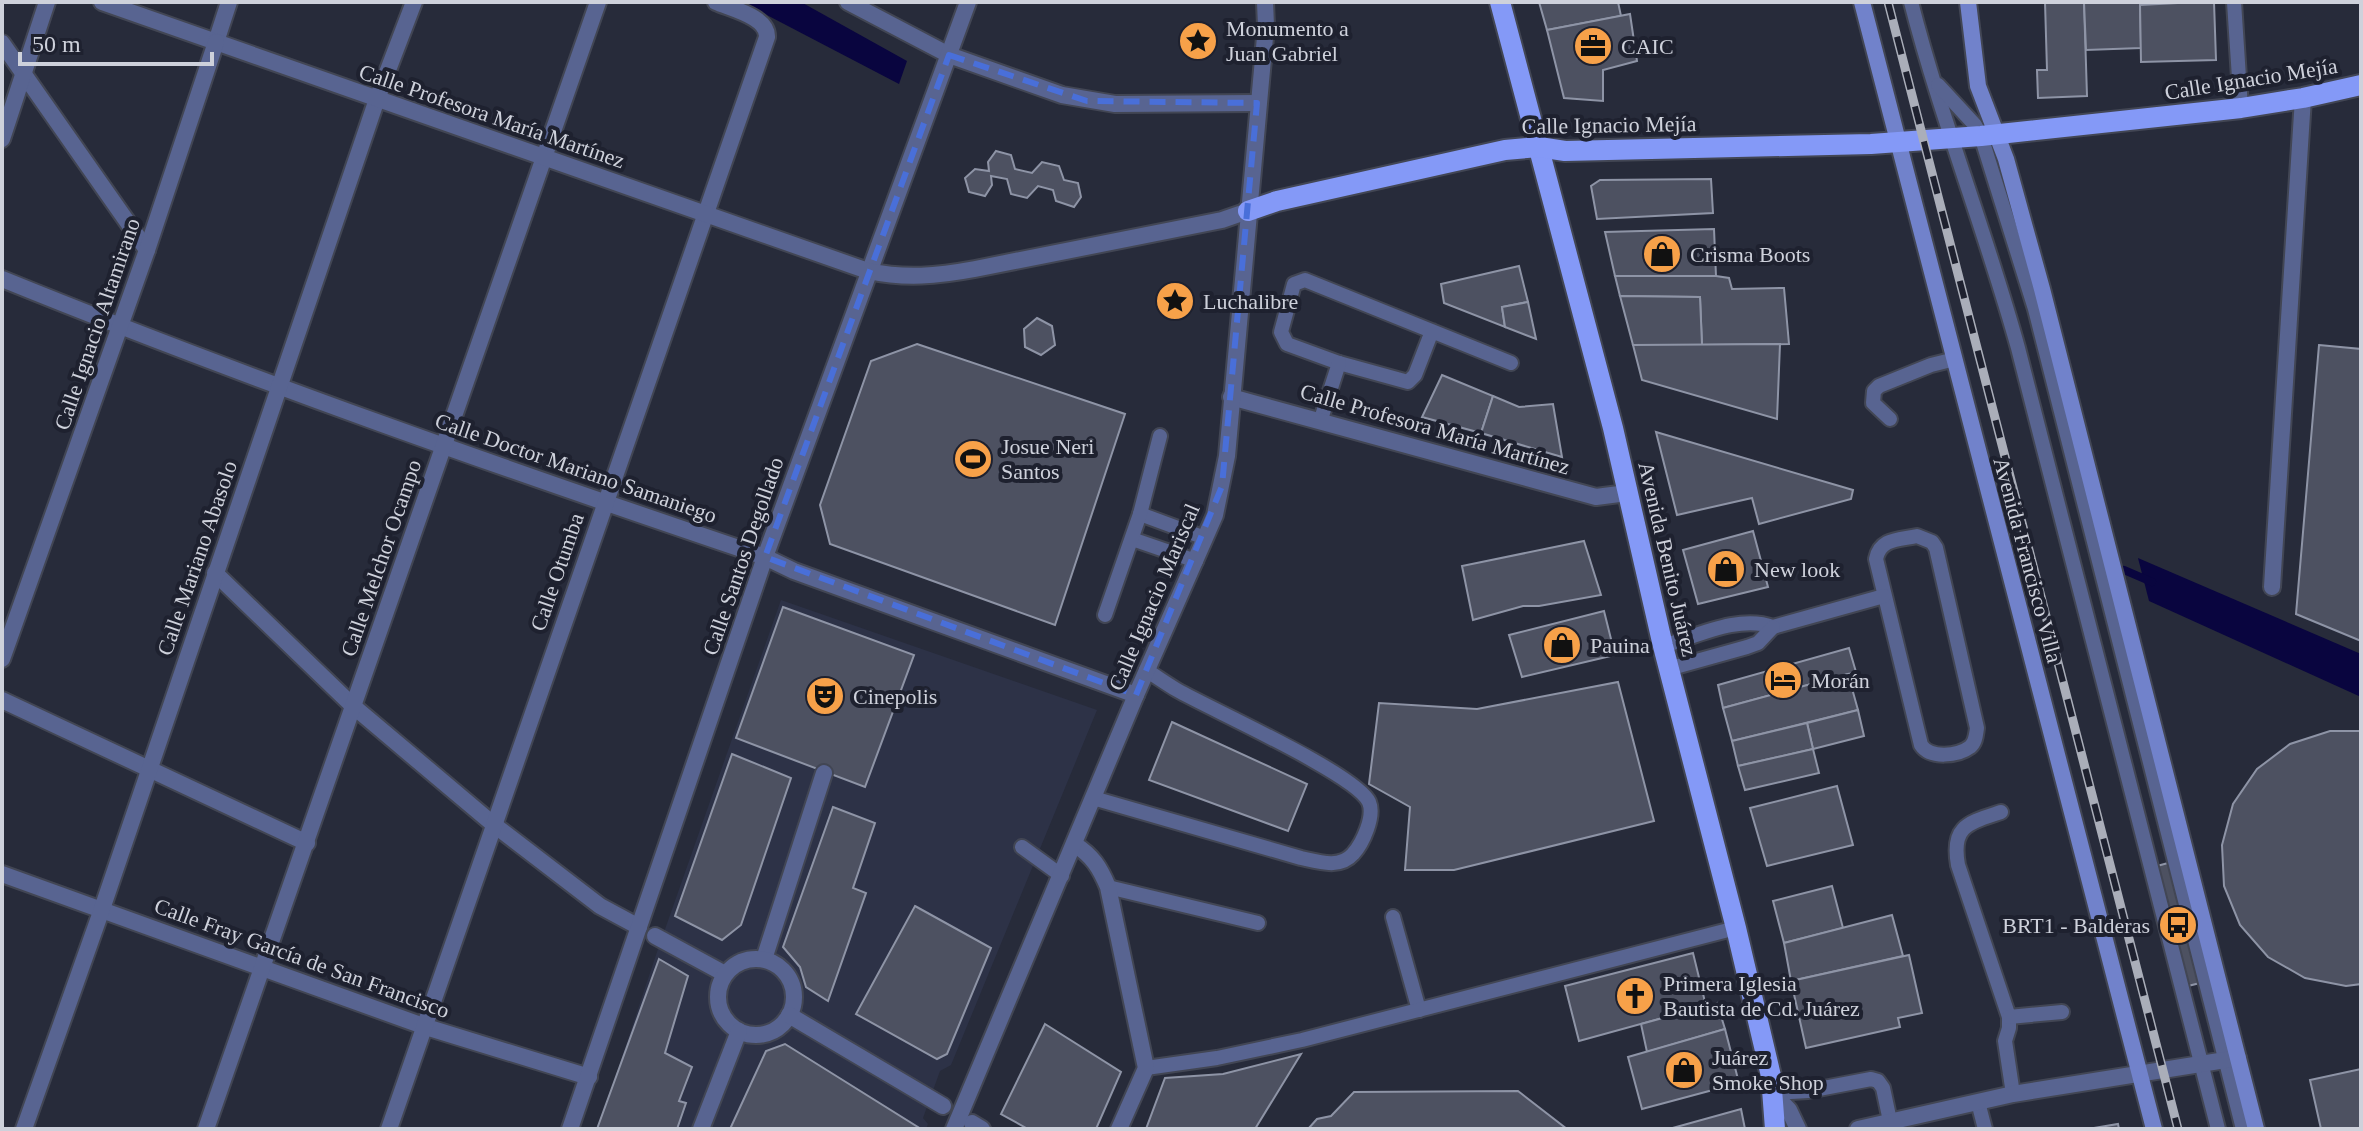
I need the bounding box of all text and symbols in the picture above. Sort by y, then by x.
scale bar [20,16,212,66]
place label: Monumento a Juan Gabriel [1226,16,1349,66]
place icon: Monumento a Juan Gabriel [1177,20,1219,62]
office icon: CAIC [1572,25,1614,67]
text: 50 m [32,31,81,57]
place label: CAIC [1621,34,1674,59]
street label: Calle Ignacio Mejía [2163,53,2339,105]
street label: Calle Profesora María Martínez [356,59,628,173]
street label: Calle Ignacio Mejía [1521,111,1697,139]
street label: Calle Ignacio Altamirano [49,215,145,433]
shop icon: Crisma Boots [1641,233,1683,275]
place label: Crisma Boots [1690,242,1810,267]
place icon: Luchalibre [1154,280,1196,322]
place label: Luchalibre [1203,289,1298,314]
street label: Calle Profesora María Martínez [1297,379,1573,480]
street label: Calle Doctor Mariano Samaniego [432,408,720,528]
place label: Josue Neri Santos [1001,434,1094,484]
sports icon: Josue Neri Santos [952,438,994,480]
street label: Calle Santos Degollado [697,454,789,658]
street label: Avenida Francisco Villa [1989,455,2068,666]
street label: Calle Melchor Ocampo [336,456,426,660]
street label: Calle Mariano Abasolo [152,457,242,659]
street label: Avenida Benito Juárez [1633,459,1703,659]
street label: Calle Ignacio Mariscal [1103,500,1205,694]
street label: Calle Otumba [525,510,589,634]
shop icon: New look [1705,548,1747,590]
place label: New look [1754,557,1840,582]
shop icon: Pauina [1541,624,1583,666]
place label: Pauina [1590,633,1650,658]
hotel icon: Morán [1762,659,1804,701]
place label: Morán [1811,668,1870,693]
theatre icon: Cinepolis [804,675,846,717]
place label: Cinepolis [853,684,937,709]
street label: Calle Fray García de San Francisco [151,893,453,1023]
bus stop icon: BRT1 - Balderas [2157,904,2199,946]
place label: BRT1 - Balderas [2002,913,2150,938]
place label: Primera Iglesia Bautista de Cd. Juárez [1663,971,1860,1021]
church icon: Primera Iglesia Bautista de Cd. Juárez [1614,975,1656,1017]
place label: Juárez Smoke Shop [1712,1045,1824,1095]
shop icon: Juárez Smoke Shop [1663,1049,1705,1091]

